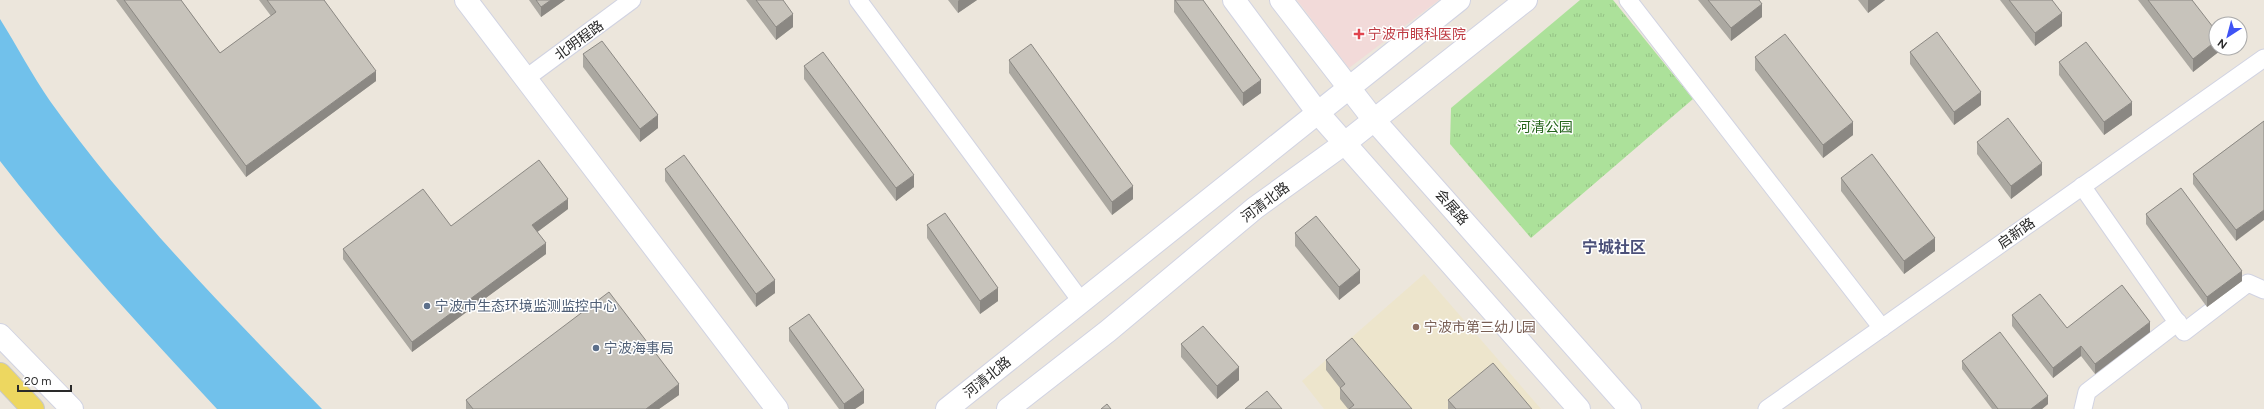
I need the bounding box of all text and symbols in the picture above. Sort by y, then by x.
north arrow [2208,16,2248,56]
street label: 北明程路 [552,17,607,64]
place label: 宁波市眼科医院 [1368,26,1466,43]
marker: 宁波市眼科医院 [1353,28,1365,40]
text: N [2215,36,2230,51]
park label: 河清公园 [1517,119,1573,136]
street label: 河清北路 [1238,179,1293,226]
street label: 会展路 [1431,186,1472,229]
street label: 启新路 [1994,214,2038,252]
district label: 宁城社区 [1582,238,1646,257]
place label: 宁波市生态环境监测监控中心 [435,298,617,315]
marker: 宁波市生态环境监测监控中心 [422,301,432,311]
place label: 宁波市第三幼儿园 [1424,319,1536,336]
marker: 宁波市第三幼儿园 [1411,322,1421,332]
place label: 宁波海事局 [604,340,674,357]
marker: 宁波海事局 [591,343,601,353]
street label: 河清北路 [960,353,1014,402]
scale bar [18,367,71,393]
text: 20 m [24,374,52,388]

